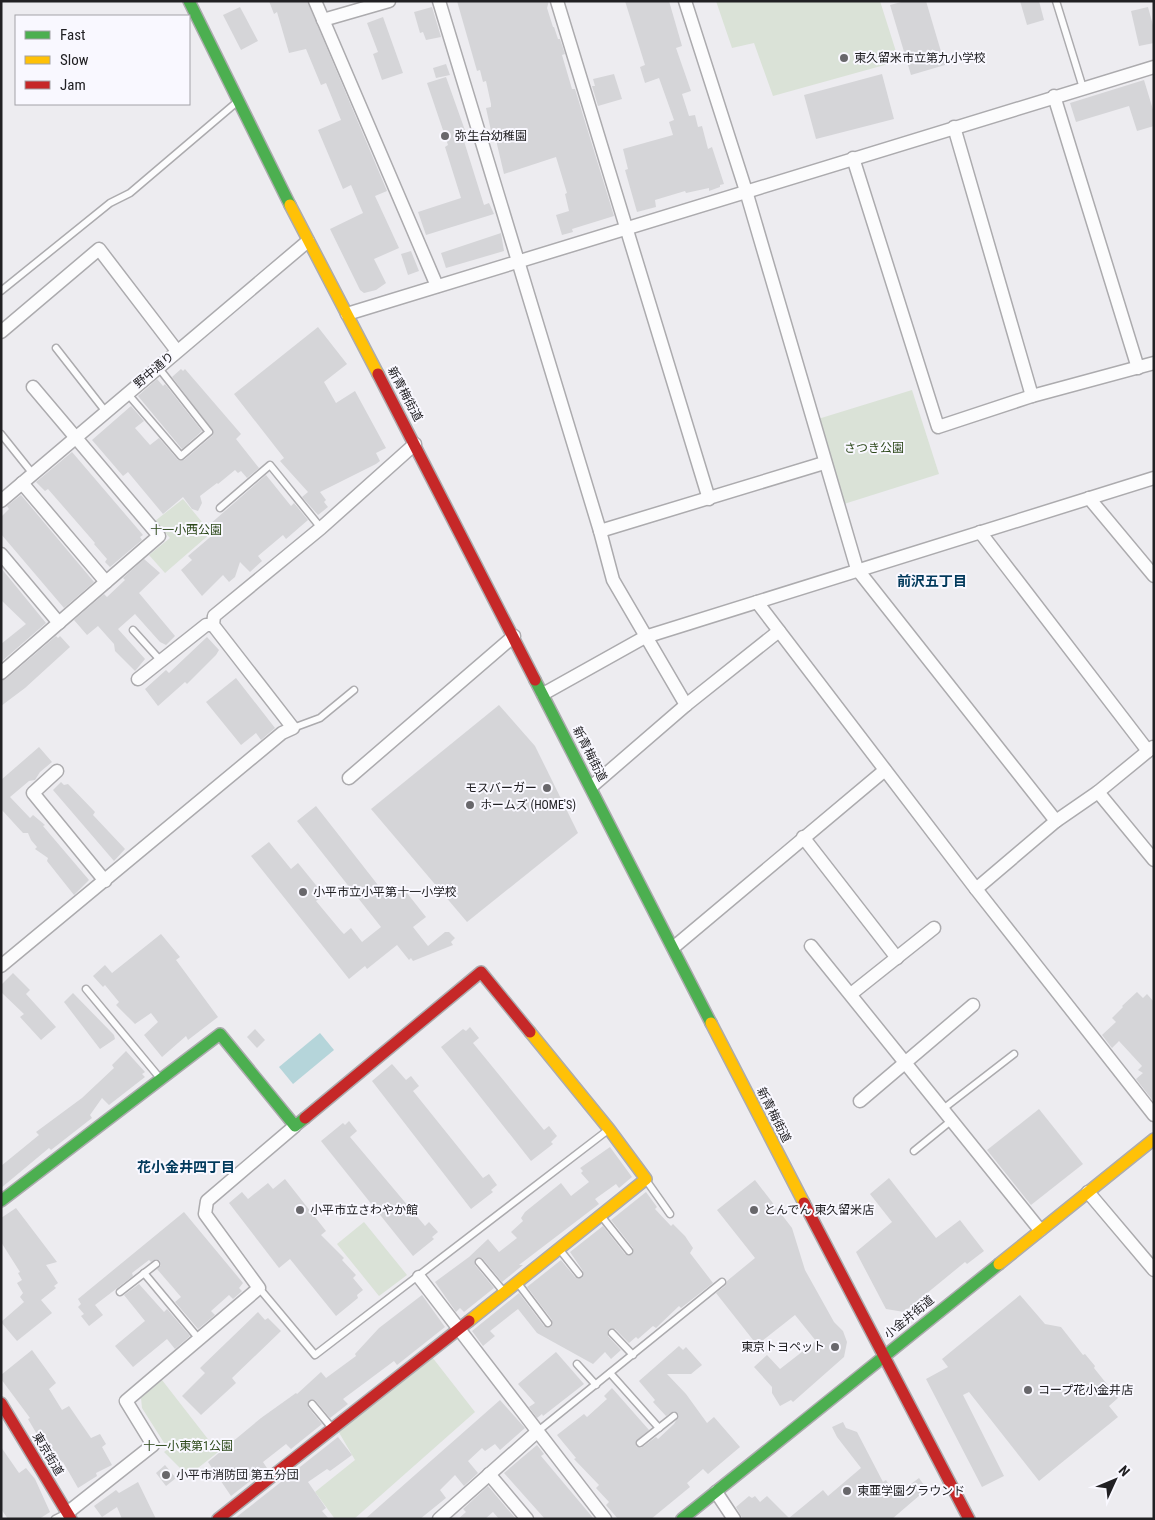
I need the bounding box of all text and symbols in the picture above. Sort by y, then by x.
legend [15,15,190,105]
text: Fast [60,26,85,44]
text: Slow [60,51,89,69]
place label: 東久留米市立第九小学校 [854,51,986,65]
marker: 東久留米市立第九小学校 [838,52,850,64]
text: Jam [60,76,86,94]
place label: 弥生台幼稚園 [455,129,527,143]
marker: 弥生台幼稚園 [439,130,451,142]
street label: 野中通り [131,349,177,391]
street label: 新青梅街道 [385,364,425,424]
park label: さつき公園 [844,441,904,455]
park label: 十一小西公園 [150,523,222,537]
district label: 前沢五丁目 [897,573,967,589]
street label: 新青梅街道 [570,724,610,784]
place label: モスバーガー [465,781,537,795]
marker: モスバーガー [541,782,553,794]
place label: ホームズ (HOME'S) [480,798,576,812]
marker: ホームズ (HOME'S) [464,799,476,811]
place label: 小平市立小平第十一小学校 [313,885,457,899]
marker: 小平市立小平第十一小学校 [297,886,309,898]
street label: 新青梅街道 [754,1085,794,1145]
district label: 花小金井四丁目 [137,1159,235,1175]
place label: 小平市立さわやか館 [310,1203,418,1217]
place label: とんでん 東久留米店 [764,1203,874,1217]
marker: 小平市立さわやか館 [294,1204,306,1216]
marker: とんでん 東久留米店 [748,1204,760,1216]
street label: 小金井街道 [881,1293,937,1341]
place label: 東京トヨペット [741,1340,825,1354]
marker: 東京トヨペット [829,1341,841,1353]
place label: コープ花小金井店 [1038,1383,1133,1397]
marker: コープ花小金井店 [1022,1384,1034,1396]
street label: 東京街道 [30,1430,66,1478]
park label: 十一小東第1公園 [143,1439,233,1453]
north arrow [1090,1455,1140,1505]
text: N [1116,1462,1133,1480]
place label: 小平市消防団 第五分団 [176,1468,299,1482]
marker: 小平市消防団 第五分団 [160,1469,172,1481]
place label: 東亜学園グラウンド [857,1484,965,1498]
marker: 東亜学園グラウンド [841,1485,853,1497]

